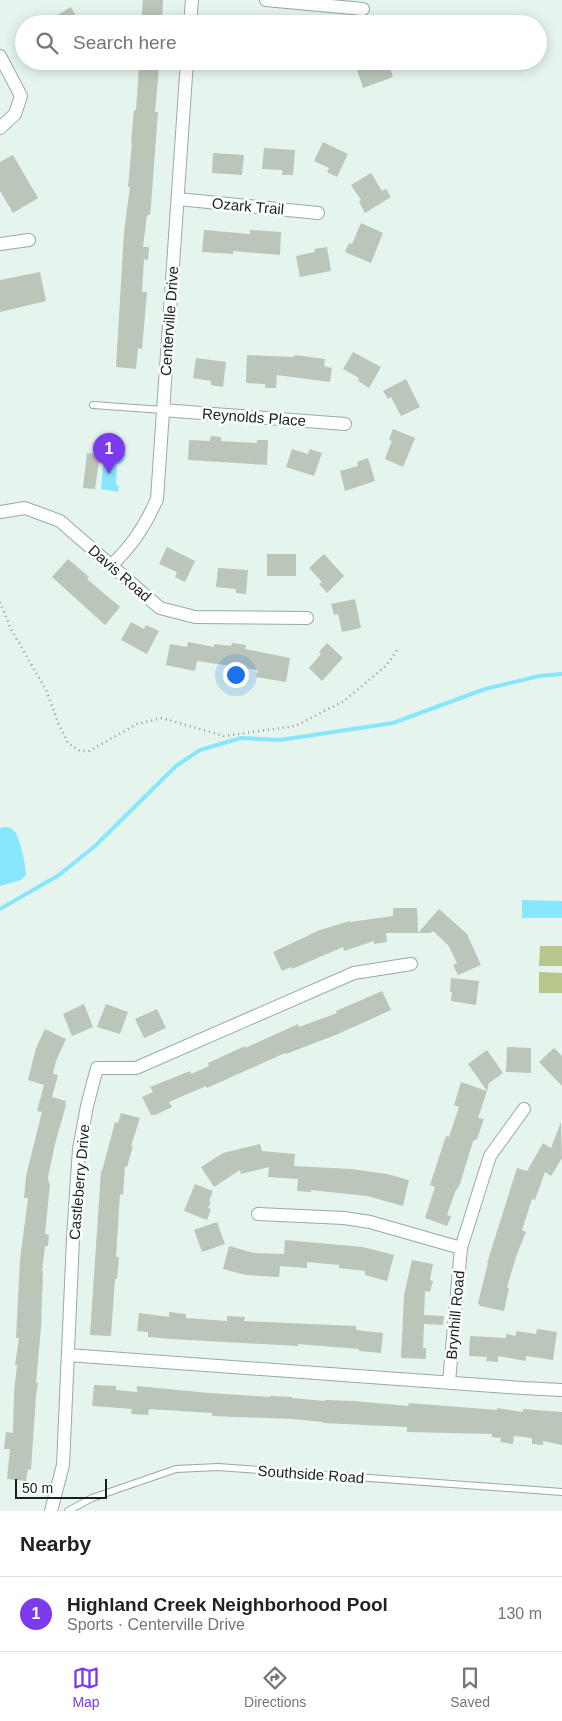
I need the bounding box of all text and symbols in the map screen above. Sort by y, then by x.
search box [15,15,547,70]
icon: search [33,29,61,57]
text: Search here [73,32,177,53]
street label: Ozark Trail [211,194,285,218]
street label: Centerville Drive [157,266,181,376]
street label: Reynolds Place [201,405,307,429]
pin: 1 [93,433,125,474]
street label: Davis Road [85,541,155,605]
your location [223,662,249,688]
street label: Castleberry Drive [65,1124,93,1240]
street label: Brynhill Road [443,1270,467,1360]
street label: Southside Road [257,1462,365,1486]
scale bar [15,1476,108,1499]
text: 50 m [22,1480,53,1496]
text: Nearby [20,1532,91,1555]
text: Highland Creek Neighborhood Pool [67,1594,388,1615]
text: 1 [32,1605,40,1622]
text: 130 m [498,1605,542,1622]
text: Sports · Centerville Drive [67,1616,245,1633]
tab: Map [72,1664,100,1710]
tab: Directions [244,1664,306,1710]
tab: Saved [450,1664,490,1710]

